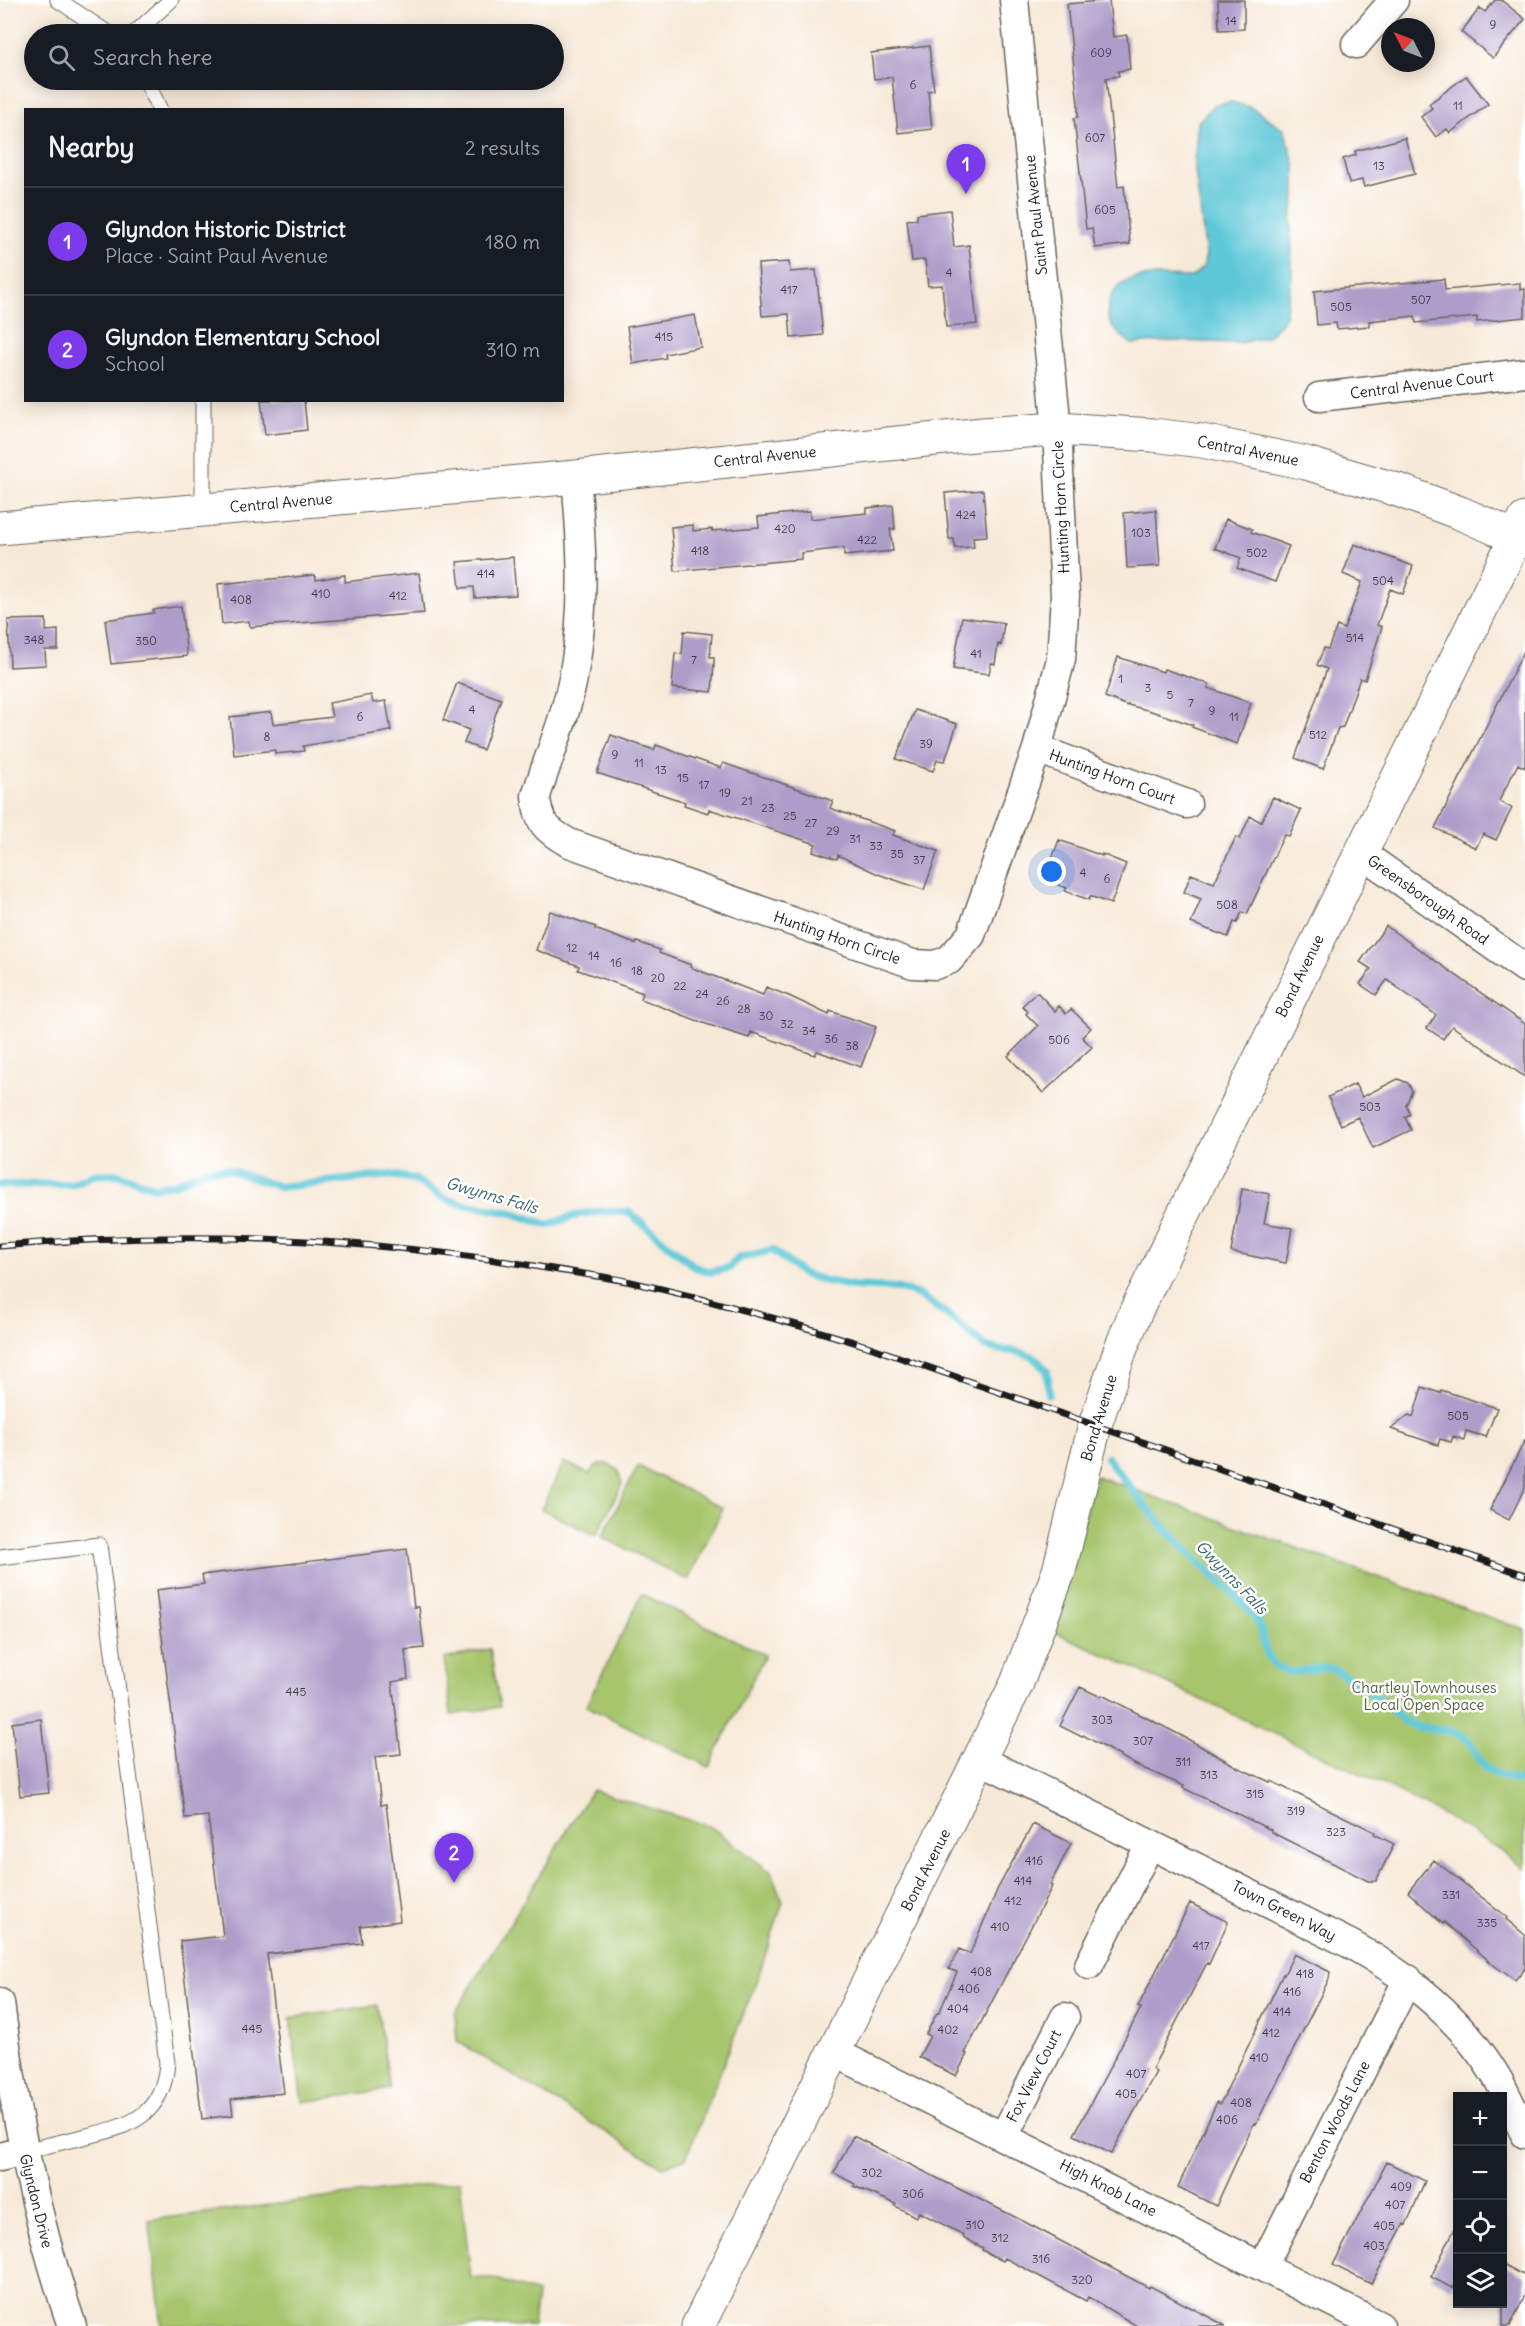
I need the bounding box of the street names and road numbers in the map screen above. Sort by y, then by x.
street label: Saint Paul Avenue [1020,154,1051,276]
street label: Central Avenue Court [1349,366,1495,403]
street label: Central Avenue [1196,431,1300,470]
street label: Hunting Horn Circle [1048,440,1073,574]
street label: Central Avenue [713,442,817,471]
street label: Central Avenue [229,489,333,516]
street label: Hunting Horn Court [1047,745,1178,808]
street label: Greensborough Road [1364,851,1493,949]
street label: Hunting Horn Circle [771,907,903,968]
street label: Bond Avenue [1271,931,1328,1020]
street label: Bond Avenue [1076,1372,1121,1463]
street label: Bond Avenue [897,1826,954,1914]
street label: Town Green Way [1229,1876,1340,1945]
street label: Fox View Court [1002,2026,1065,2125]
street label: Benton Woods Lane [1295,2057,1374,2186]
street label: Glyndon Drive [16,2152,57,2250]
street label: High Knob Lane [1057,2155,1160,2220]

